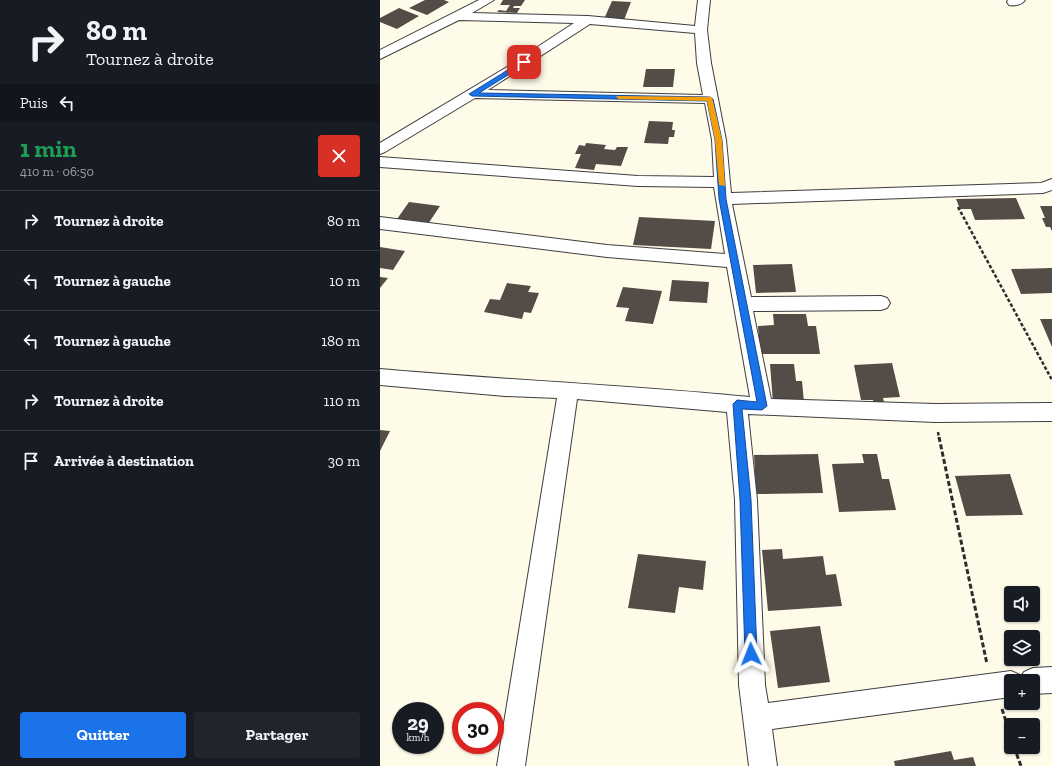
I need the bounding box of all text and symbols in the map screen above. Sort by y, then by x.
text: 80 m [86,14,147,47]
icon: right [20,16,72,68]
pin [507,45,541,79]
text: Tournez à droite [86,48,214,70]
icon: arrive [513,51,535,73]
icon: left [56,92,78,114]
text: Puis [20,94,48,112]
text: 1 min [20,134,77,163]
button: close [318,135,360,177]
text: 410 m · 06:50 [20,164,94,179]
icon: right [20,210,42,232]
text: Tournez à droite [54,212,164,230]
text: 80 m [327,212,360,230]
icon: left [20,270,42,292]
text: Tournez à gauche [54,272,171,290]
text: 10 m [329,272,360,290]
icon: left [20,330,42,352]
text: Tournez à gauche [54,332,171,350]
text: 180 m [321,332,360,350]
icon: right [20,390,42,412]
text: Tournez à droite [54,392,164,410]
text: 110 m [323,392,360,410]
icon: arrive [20,450,42,472]
text: Arrivée à destination [54,452,194,470]
text: 30 m [328,452,360,470]
map controls [1004,586,1040,754]
button: sound [1004,586,1040,622]
button: layers [1004,630,1040,666]
position arrow [730,633,772,675]
button: + [1004,674,1040,710]
speed limit sign: 30 [452,702,504,754]
text: 29 [407,711,429,735]
button: Quitter [20,712,186,758]
button: Partager [194,712,360,758]
button: − [1004,718,1040,754]
text: km/h [407,732,429,744]

